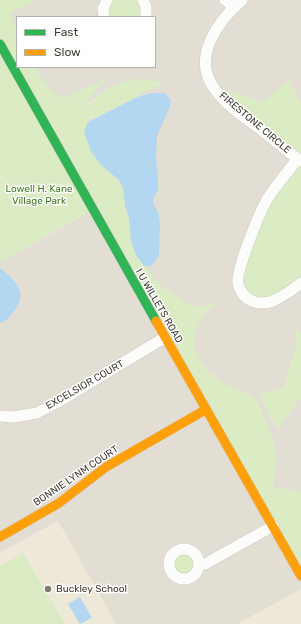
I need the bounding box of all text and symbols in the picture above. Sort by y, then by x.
legend [16,16,156,68]
text: Fast [54,25,78,39]
text: Slow [54,45,81,59]
street label: FIRESTONE CIRCLE [217,90,293,156]
park label: Lowell H. Kane Village Park [5,183,73,206]
street label: I U WILLETS ROAD [133,267,185,345]
street label: EXCELSIOR COURT [44,358,126,412]
street label: BONNIE LYNM COURT [31,443,121,509]
place label: Buckley School [56,583,127,595]
marker: Buckley School [43,584,53,594]

